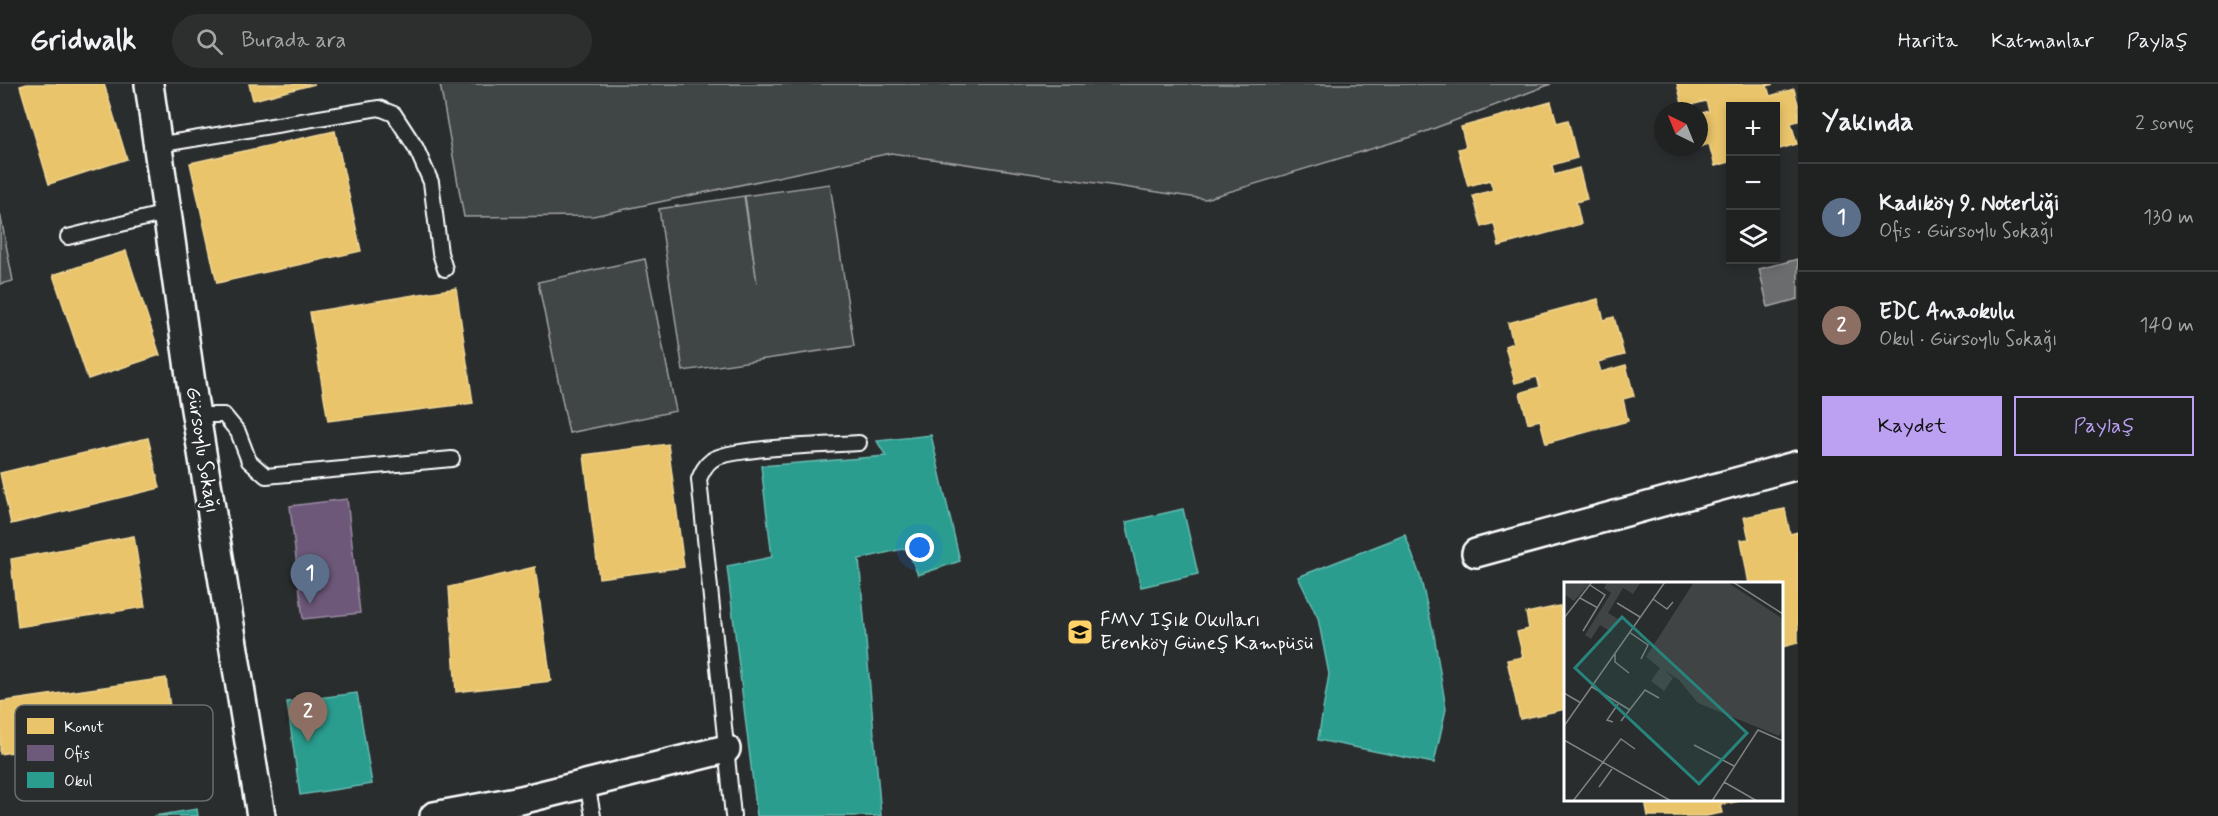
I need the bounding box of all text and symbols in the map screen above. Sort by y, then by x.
search box [172,14,592,68]
text: Gridwalk [30,23,136,60]
icon: search [193,25,226,58]
text: Burada ara [241,27,346,55]
text: Harita [1898,27,1958,55]
text: Katmanlar [1991,27,2094,55]
text: Paylaş [2127,27,2188,55]
north arrow [1654,102,1708,156]
map controls [1726,102,1780,264]
button: + [1726,102,1780,156]
text: Yakında [1822,106,1914,140]
text: 2 sonuç [2135,110,2194,137]
button: − [1726,156,1780,210]
text: Kadıköy 9. Noterliği [1879,190,2060,218]
text: 1 [1837,204,1846,231]
text: 130 m [2143,204,2194,231]
button: layers [1726,210,1780,264]
text: Ofis · Gürsoylu Sokağı [1879,218,2054,245]
text: EDC Anaokulu [1879,298,2015,326]
text: 2 [1837,312,1846,339]
text: 140 m [2140,312,2194,339]
text: Okul · Gürsoylu Sokağı [1879,326,2057,353]
street label: Gürsoylu Sokağı [179,385,225,515]
button: Kaydet [1822,396,2002,456]
button: Paylaş [2014,396,2194,456]
your location [905,533,934,562]
pin: 1 [290,554,330,604]
inset map [1564,582,1783,801]
place label: FMV Işık Okulları Erenköy Güneş Kampüsü [1100,607,1313,657]
school or university icon: FMV Işık Okulları Erenköy Güneş Kampüsü [1065,617,1095,647]
pin: 2 [288,692,328,742]
legend [15,705,213,801]
text: Konut [64,717,105,738]
text: Ofis [64,744,90,765]
text: Okul [64,771,92,792]

